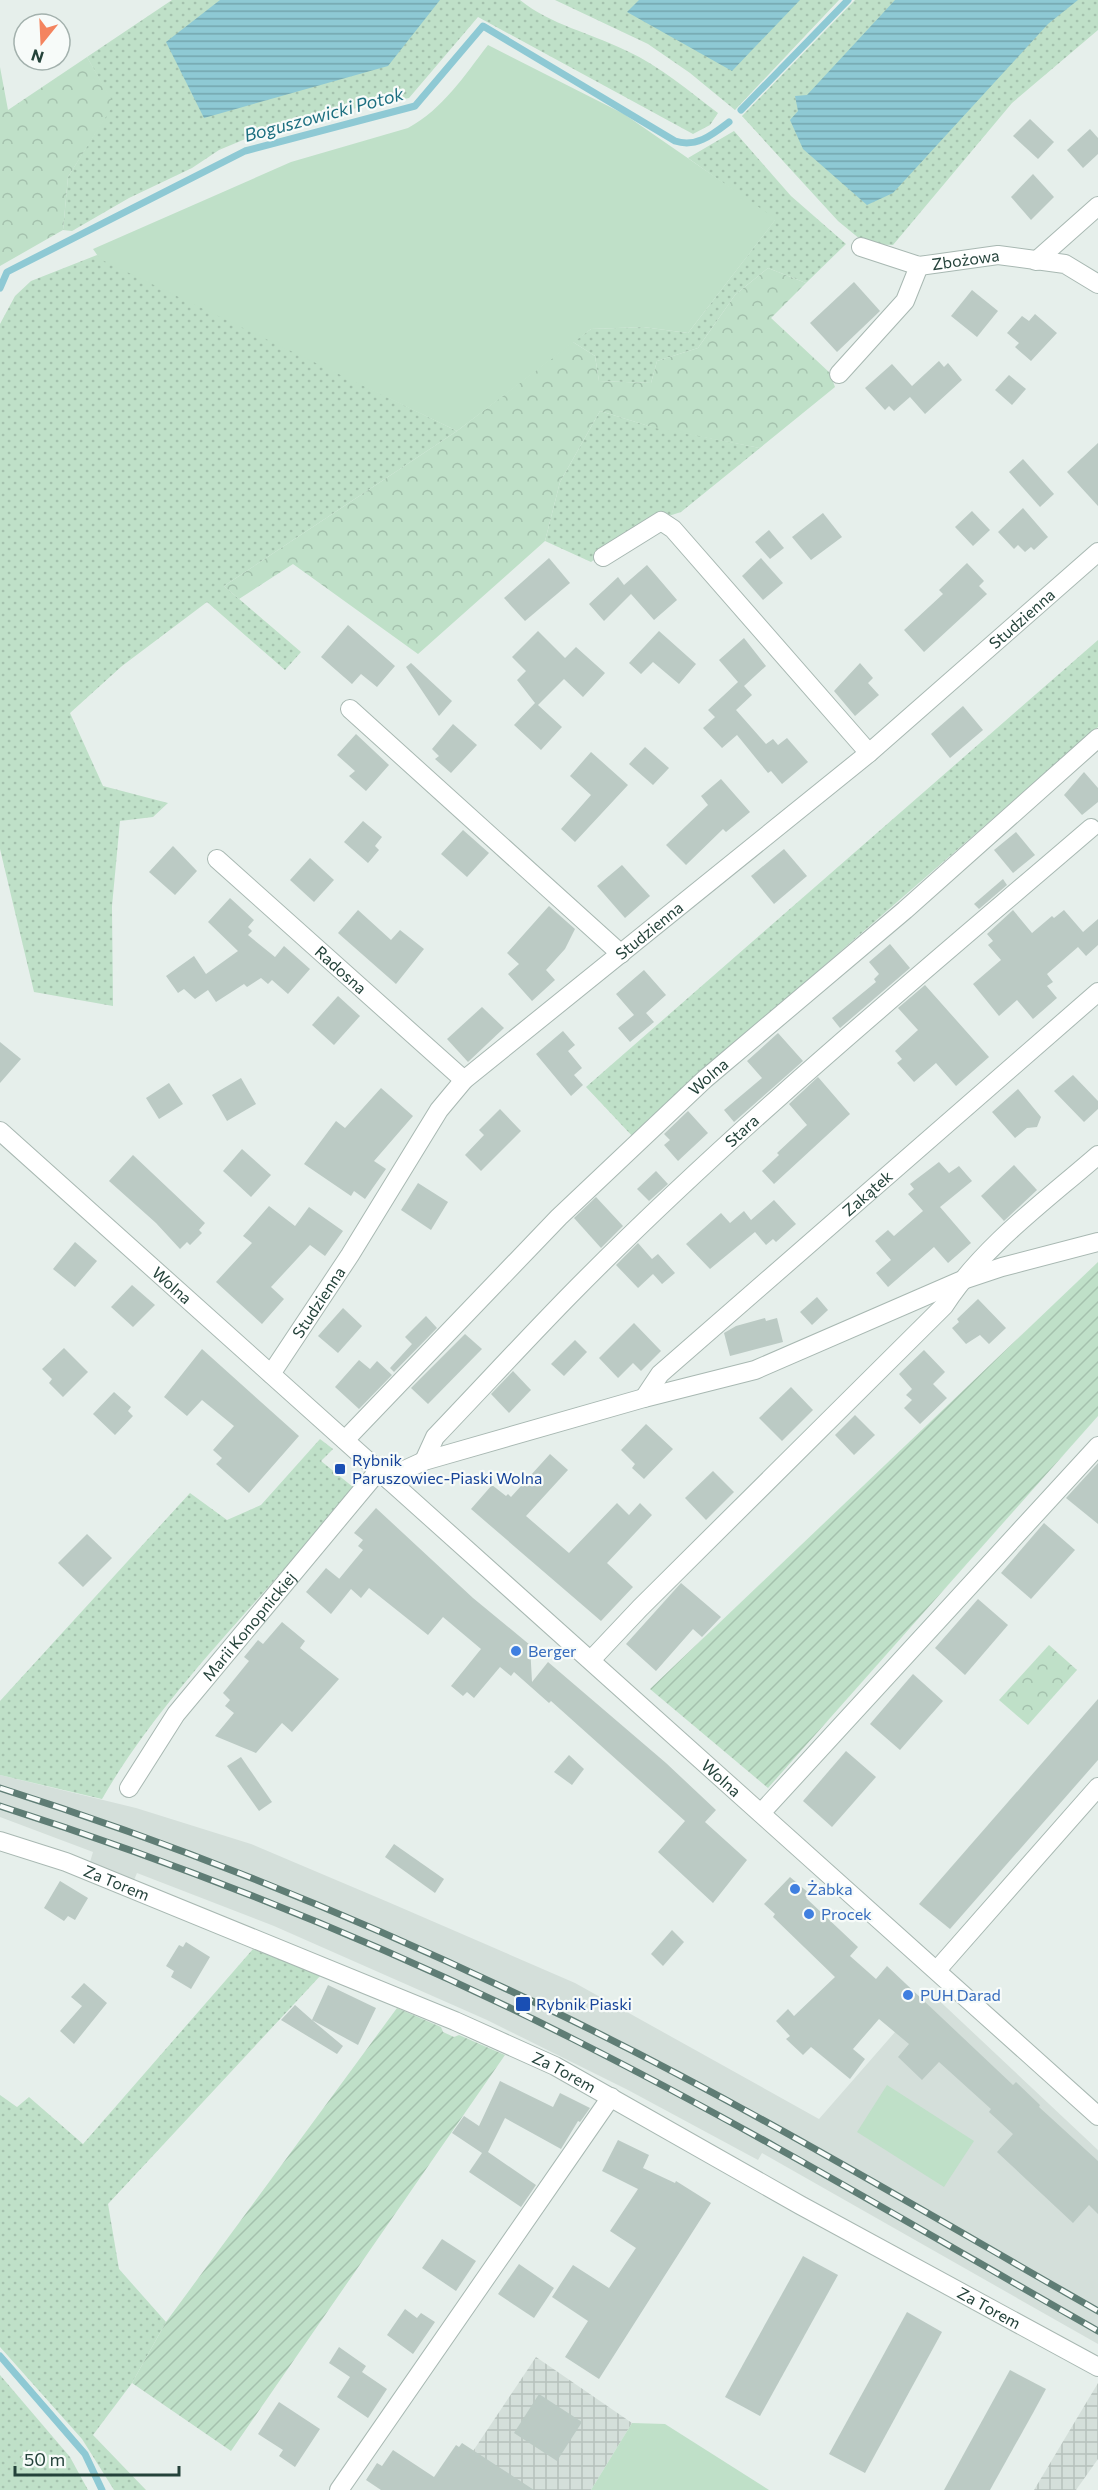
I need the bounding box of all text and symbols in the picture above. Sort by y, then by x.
north arrow [12,12,72,72]
text: N [29,46,46,68]
water label: Boguszowicki Potok [241,82,407,146]
street label: Zbożowa [930,245,1000,273]
street label: Studzienna [985,584,1058,652]
street label: Studzienna [611,897,686,963]
street label: Radosna [311,941,371,997]
street label: Wolna [684,1054,732,1099]
street label: Stara [721,1110,762,1150]
street label: Zakątek [838,1166,896,1220]
street label: Wolna [149,1262,196,1307]
street label: Studzienna [288,1263,349,1341]
place label: Rybnik Paruszowiec-Piaski Wolna [352,1450,542,1487]
marker: Rybnik Paruszowiec-Piaski Wolna [333,1462,347,1476]
street label: Marii Konopnickiej [198,1568,299,1684]
place label: Berger [528,1641,577,1660]
marker: Berger [509,1644,523,1658]
street label: Wolna [698,1755,745,1800]
street label: Za Torem [81,1860,153,1904]
place label: Żabka [807,1879,853,1898]
marker: Żabka [788,1882,802,1896]
place label: Procek [821,1904,872,1923]
marker: Procek [802,1907,816,1921]
place label: PUH Darad [920,1985,1001,2004]
marker: PUH Darad [901,1988,915,2002]
place label: Rybnik Piaski [536,1994,632,2013]
marker: Rybnik Piaski [514,1995,532,2013]
street label: Za Torem [530,2047,600,2096]
street label: Za Torem [954,2282,1024,2332]
scale bar [15,2439,178,2477]
text: 50 m [24,2448,65,2470]

